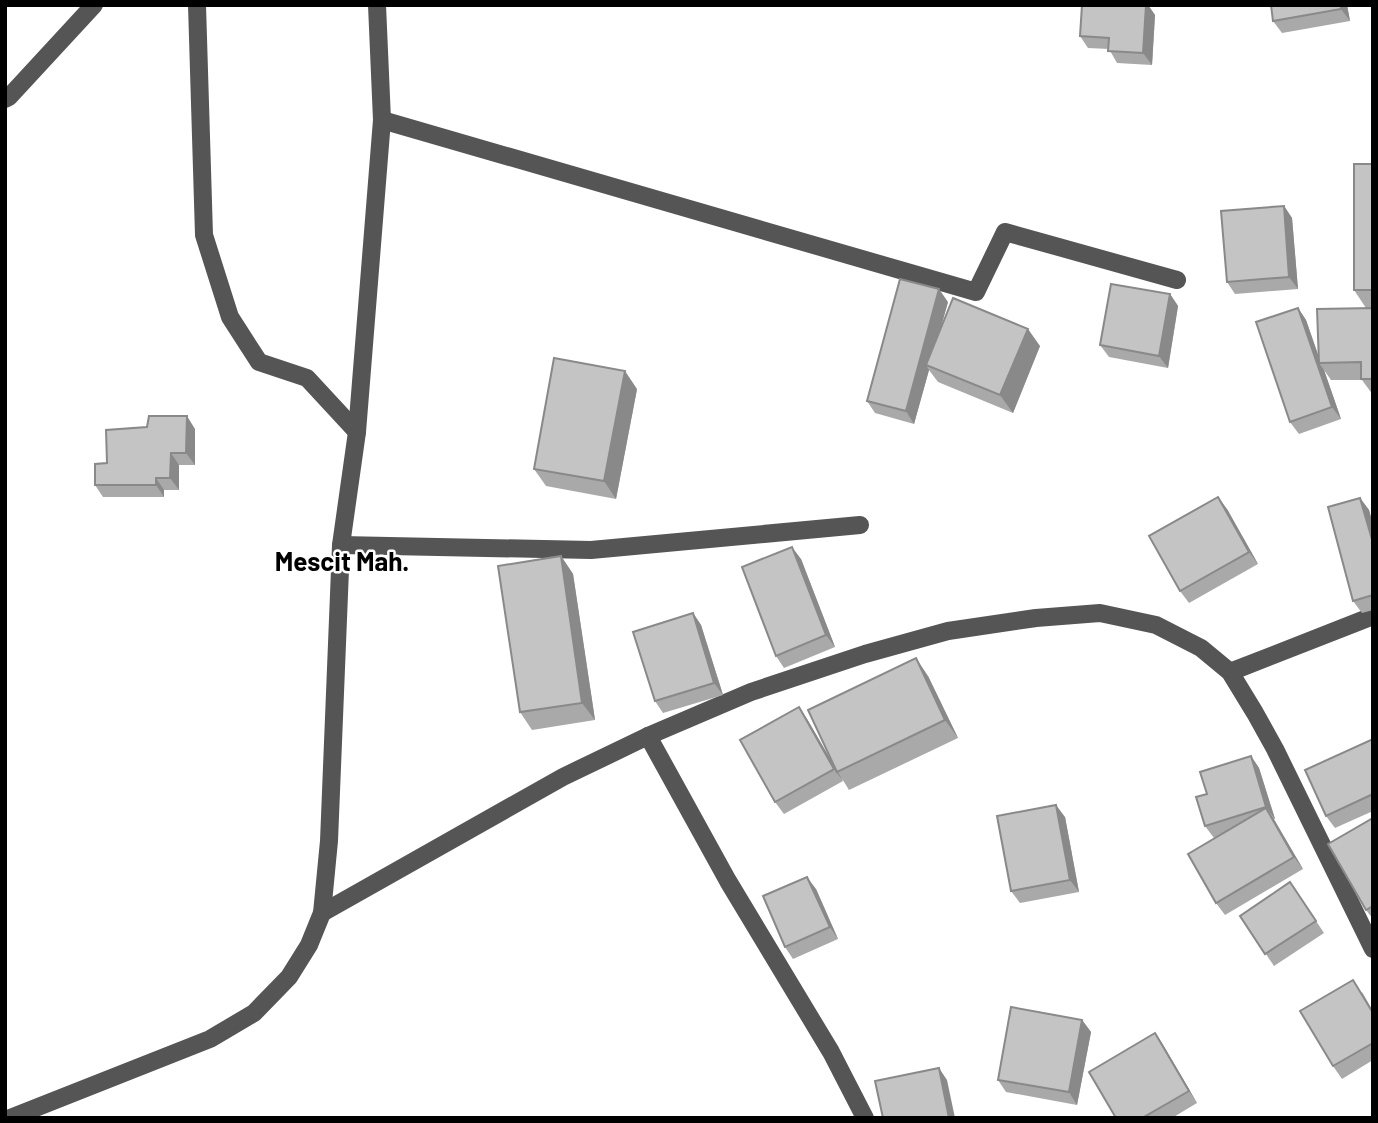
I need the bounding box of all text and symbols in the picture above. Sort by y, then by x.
district label: Mescit Mah. [275,545,409,576]

